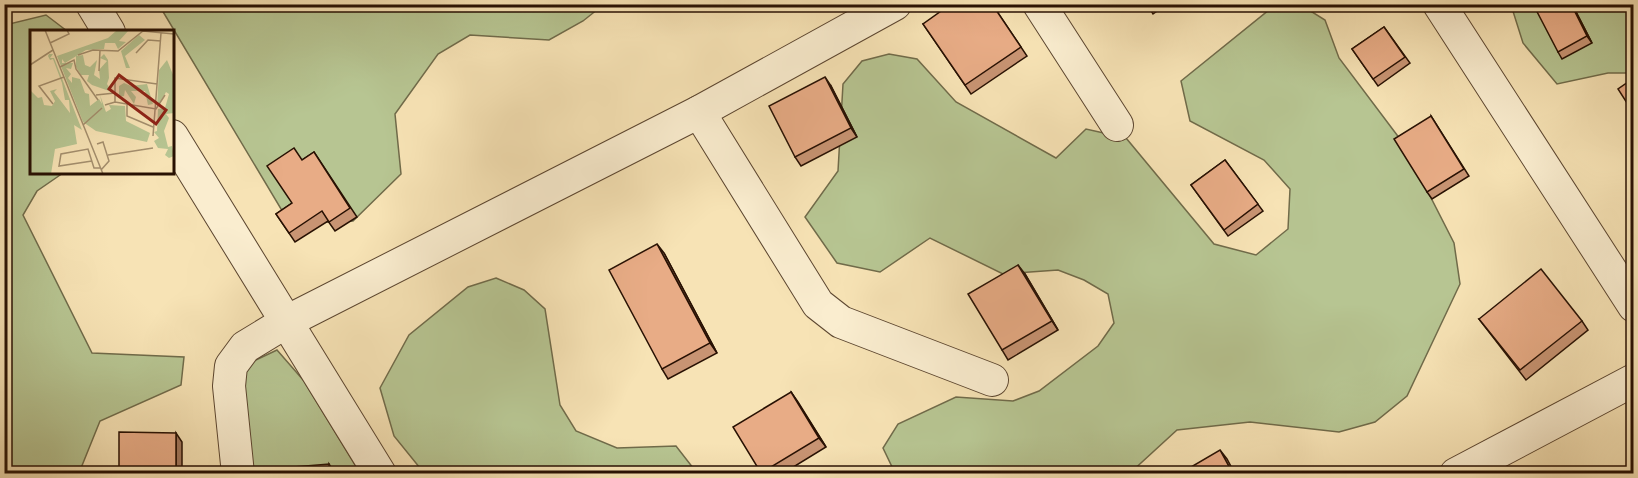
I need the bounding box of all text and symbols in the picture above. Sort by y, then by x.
inset map [30,30,174,174]

